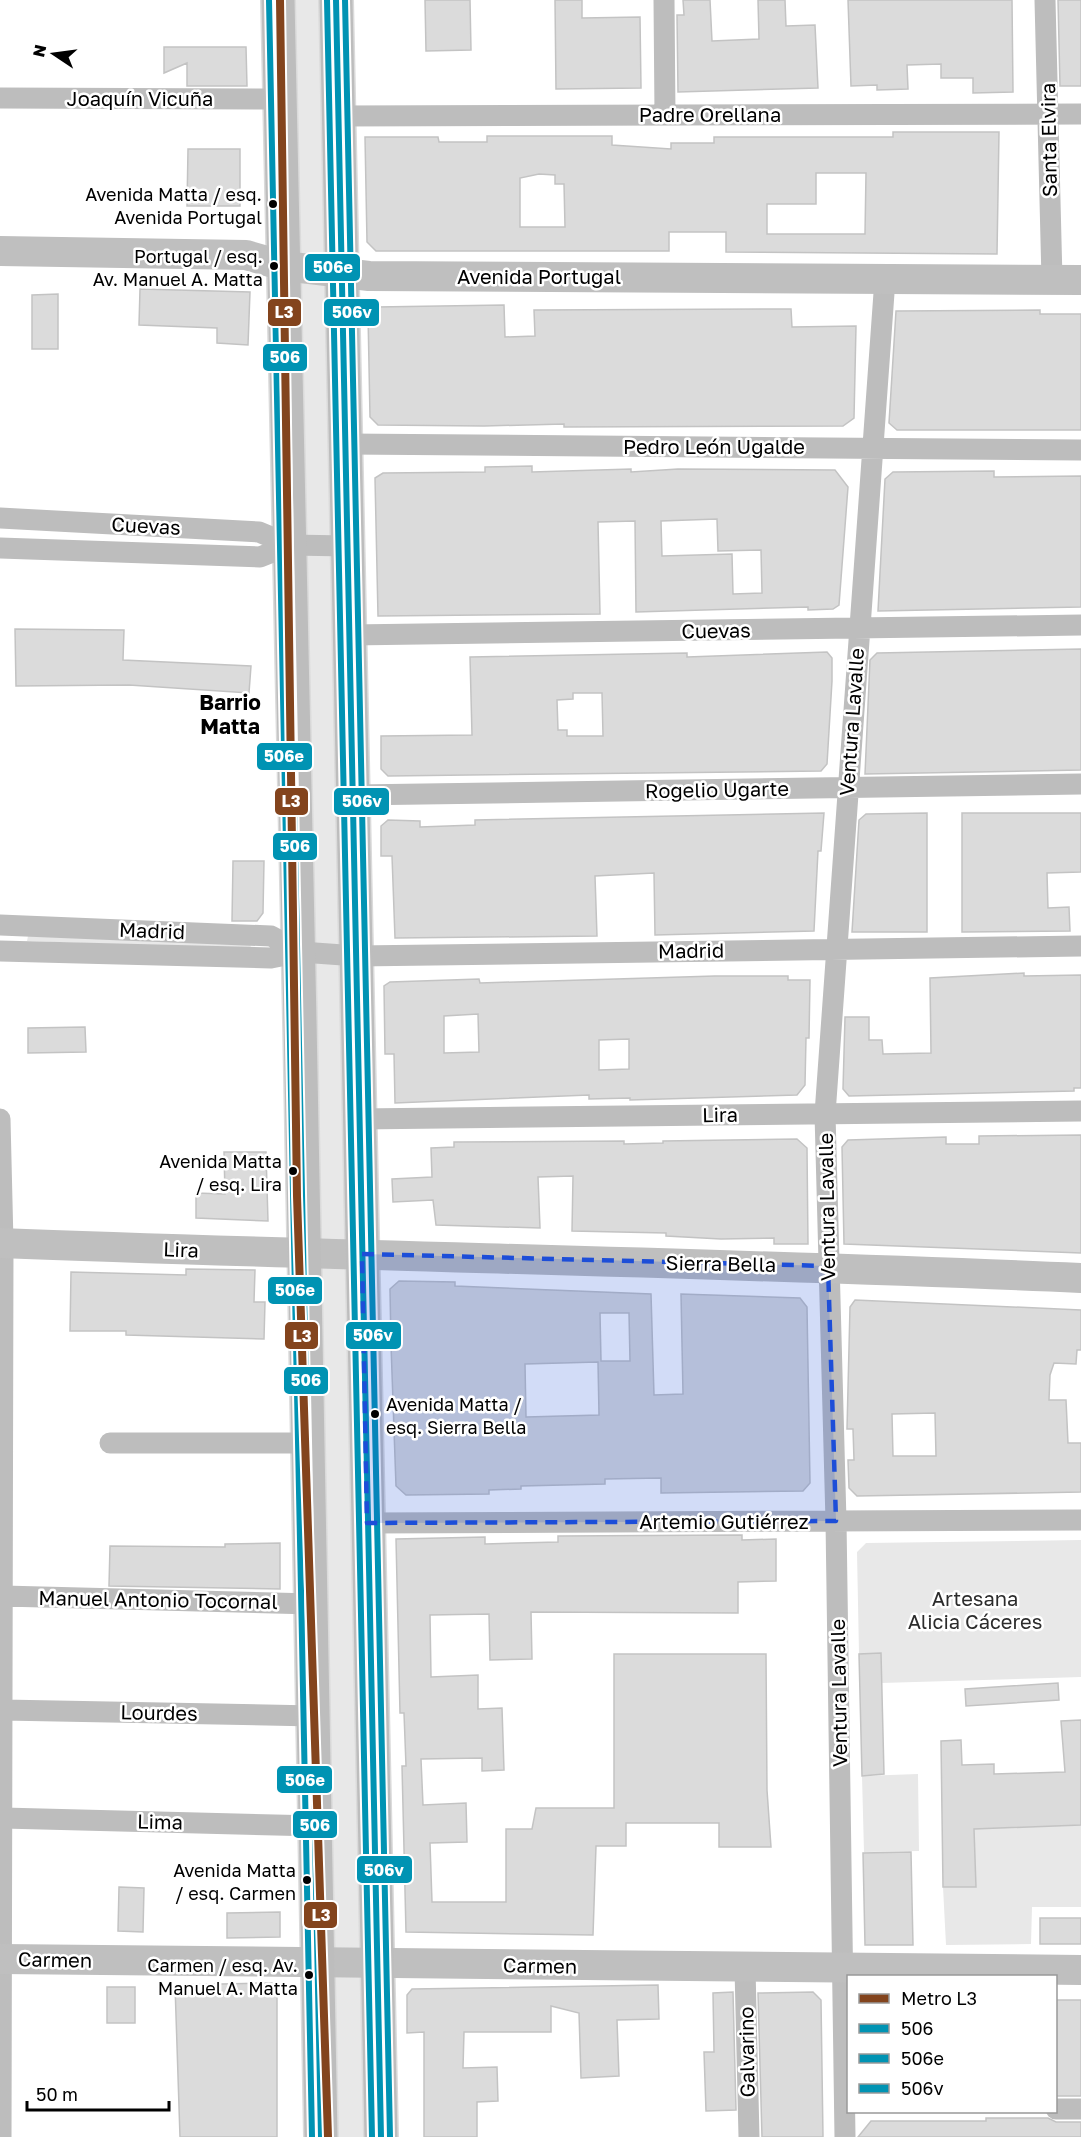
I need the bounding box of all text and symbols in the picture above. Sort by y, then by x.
north arrow [24,24,84,84]
text: N [28,42,50,59]
street label: Santa Elvira [1035,83,1061,197]
street label: Joaquín Vicuña [67,86,213,110]
street label: Padre Orellana [639,102,781,126]
place label: Avenida Matta / esq. Avenida Portugal [85,183,262,228]
marker: Avenida Matta / esq. Avenida Portugal [267,198,279,210]
place label: Portugal / esq. Av. Manuel A. Matta [93,245,263,290]
line badge: 506e [304,253,361,282]
text: 506e [313,257,353,277]
marker: Portugal / esq. Av. Manuel A. Matta [268,260,280,272]
street label: Avenida Portugal [457,264,621,288]
line badge: L3 [267,298,302,327]
line badge: 506v [323,298,380,327]
text: L3 [275,302,294,322]
text: 506v [332,302,372,322]
line badge: 506 [262,343,308,372]
text: 506 [270,347,300,367]
street label: Pedro León Ugalde [623,434,805,458]
street label: Cuevas [111,511,181,539]
street label: Cuevas [681,617,751,643]
street label: Ventura Lavalle [834,647,868,797]
district label: Barrio Matta [199,689,261,739]
line badge: 506e [256,742,313,771]
text: 506e [264,746,304,766]
street label: Rogelio Ugarte [645,776,789,802]
line badge: L3 [274,787,309,816]
line badge: 506v [333,787,390,816]
text: L3 [282,791,301,811]
text: 506v [342,791,382,811]
line badge: 506 [272,832,318,861]
text: 506 [280,836,310,856]
street label: Madrid [119,917,186,943]
street label: Madrid [658,937,724,963]
street label: Lira [702,1102,738,1126]
street label: Ventura Lavalle [813,1133,839,1281]
place label: Avenida Matta / esq. Lira [159,1150,282,1195]
marker: Avenida Matta / esq. Lira [287,1165,299,1177]
street label: Lira [163,1236,199,1262]
street label: Sierra Bella [666,1250,776,1276]
line badge: 506e [267,1276,323,1305]
text: 506e [275,1280,315,1300]
line badge: L3 [284,1321,319,1350]
line badge: 506v [345,1321,402,1350]
text: 506v [353,1325,393,1345]
text: L3 [293,1326,312,1346]
line badge: 506 [283,1366,329,1395]
text: 506 [291,1370,321,1390]
place label: Avenida Matta / esq. Sierra Bella [386,1393,526,1438]
marker: Avenida Matta / esq. Sierra Bella [369,1408,381,1420]
street label: Artemio Gutiérrez [639,1509,809,1533]
street label: Manuel Antonio Tocornal [38,1585,278,1613]
park label: Artesana Alicia Cáceres [908,1586,1042,1633]
street label: Ventura Lavalle [825,1619,851,1767]
street label: Lourdes [120,1699,198,1725]
line badge: 506e [276,1765,333,1794]
text: 506e [285,1770,325,1790]
street label: Lima [137,1809,183,1833]
line badge: 506 [292,1810,338,1839]
text: 506 [300,1815,330,1835]
line badge: 506v [356,1855,413,1884]
place label: Avenida Matta / esq. Carmen [173,1859,296,1904]
text: 506v [364,1860,404,1880]
marker: Avenida Matta / esq. Carmen [301,1874,313,1886]
line badge: L3 [303,1901,338,1929]
text: L3 [312,1905,331,1925]
street label: Carmen [18,1946,92,1972]
street label: Carmen [503,1952,577,1978]
place label: Carmen / esq. Av. Manuel A. Matta [147,1954,298,1999]
marker: Carmen / esq. Av. Manuel A. Matta [303,1969,315,1981]
legend [847,1975,1057,2113]
text: Metro L3 [901,1987,977,2009]
street label: Galvarino [733,2006,759,2098]
text: 506 [901,2017,934,2039]
text: 506e [901,2047,944,2069]
scale bar [27,2074,170,2112]
text: 506v [901,2077,944,2099]
text: 50 m [36,2083,78,2105]

